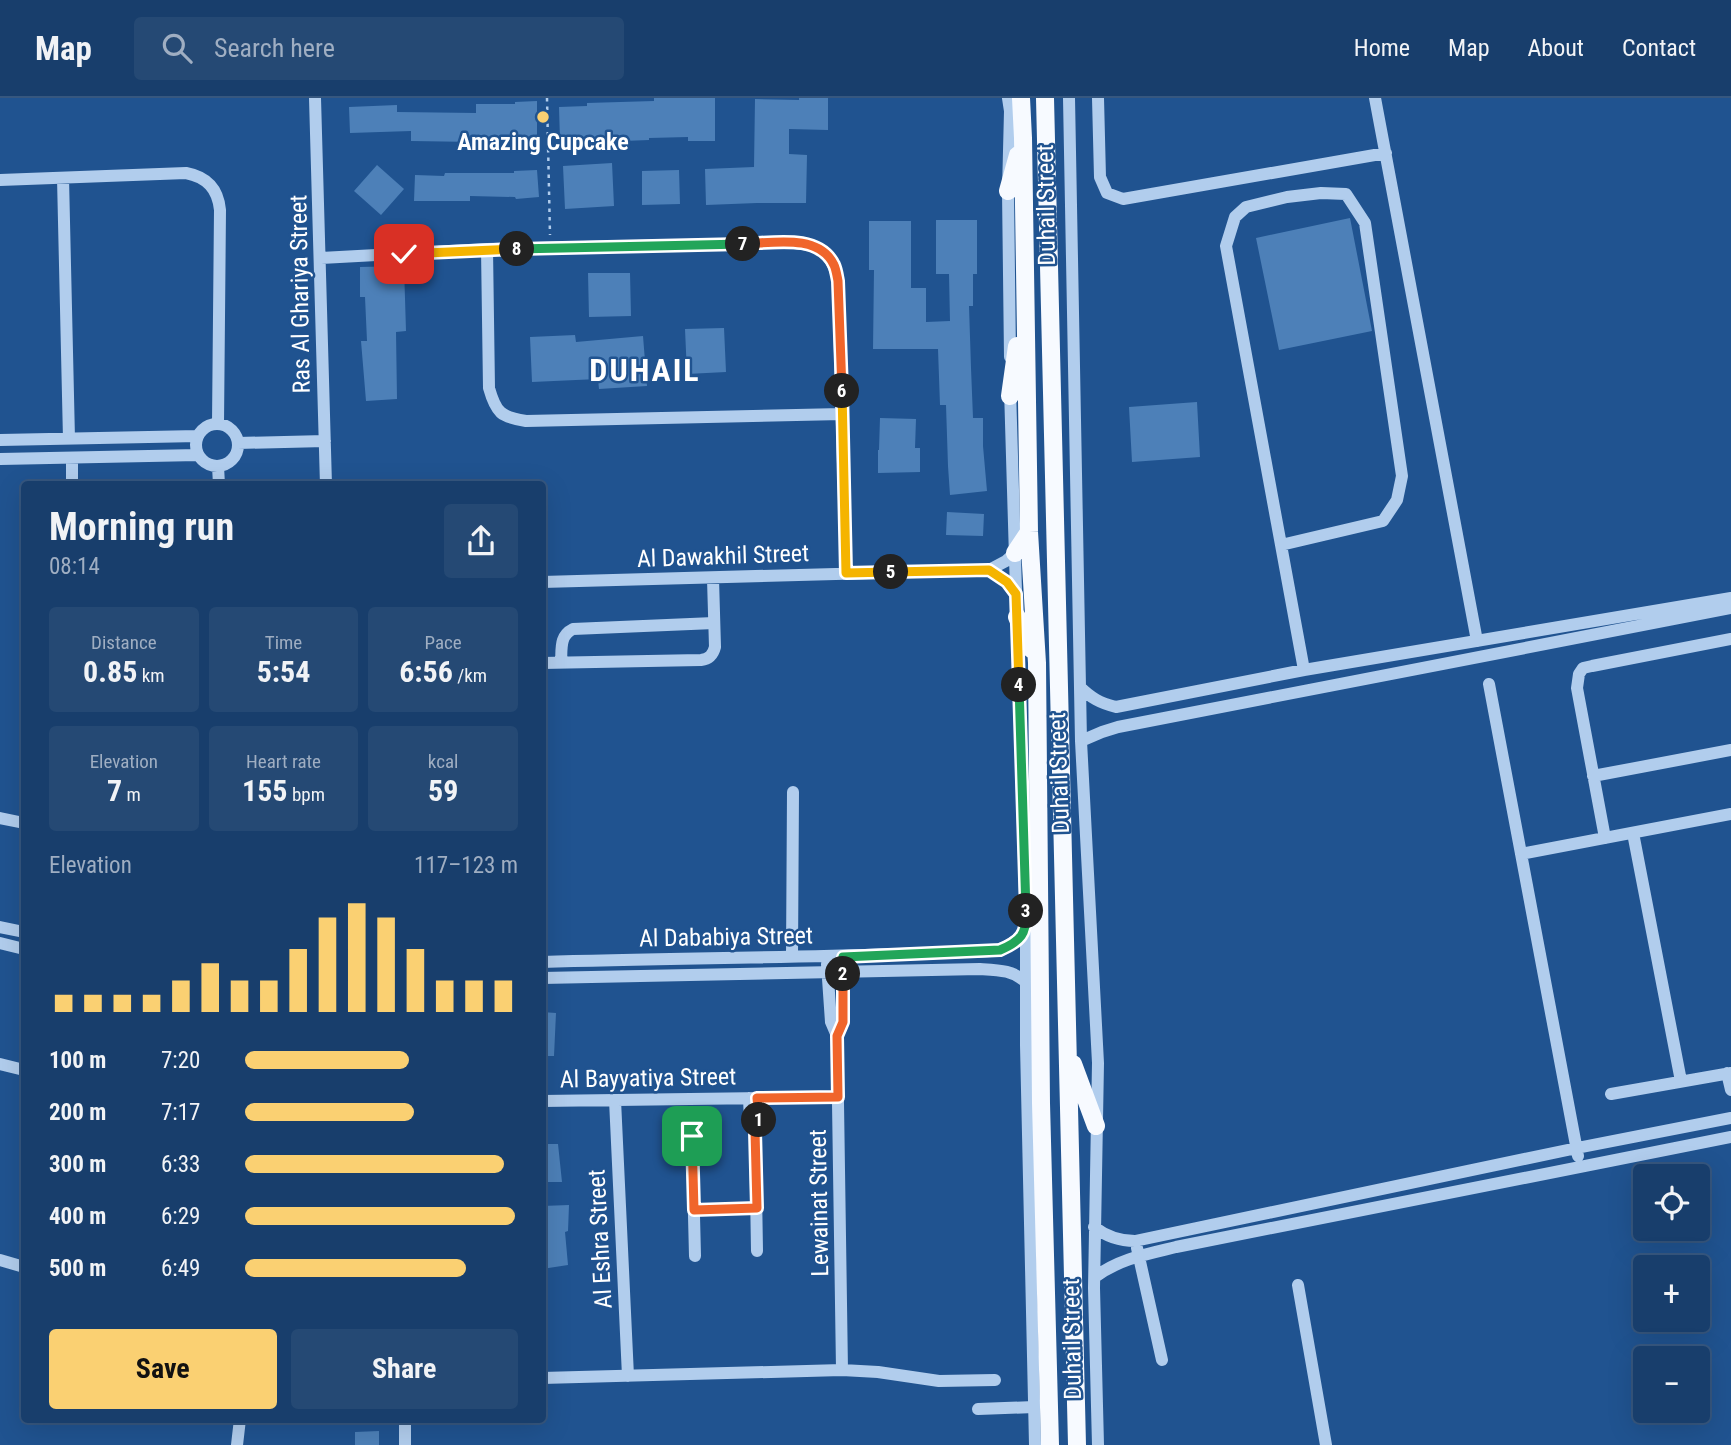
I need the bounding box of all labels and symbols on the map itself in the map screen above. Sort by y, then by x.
marker: Amazing Cupcake [535,109,551,125]
place label: Amazing Cupcake [457,128,629,156]
street label: Duhail Street [1031,144,1061,266]
street label: Ras Al Ghariya Street [284,194,316,394]
pin [374,224,434,284]
pin: 7 [726,226,760,262]
pin: 8 [500,232,534,266]
district label: DUHAIL [589,351,701,389]
pin: 6 [824,374,860,408]
street label: Al Dawakhil Street [636,539,810,573]
pin: 5 [874,554,908,589]
pin: 4 [1002,668,1036,702]
street label: Duhail Street [1043,712,1075,834]
pin: 3 [1009,894,1044,928]
street label: Al Dababiya Street [639,921,813,953]
pin: 2 [826,956,860,992]
street label: Al Bayyatiya Street [560,1062,736,1094]
pin: 1 [742,1102,776,1138]
pin [662,1106,722,1166]
street label: Lewainat Street [804,1129,834,1277]
street label: Al Eshra Street [582,1169,618,1309]
street label: Duhail Street [1057,1278,1087,1400]

